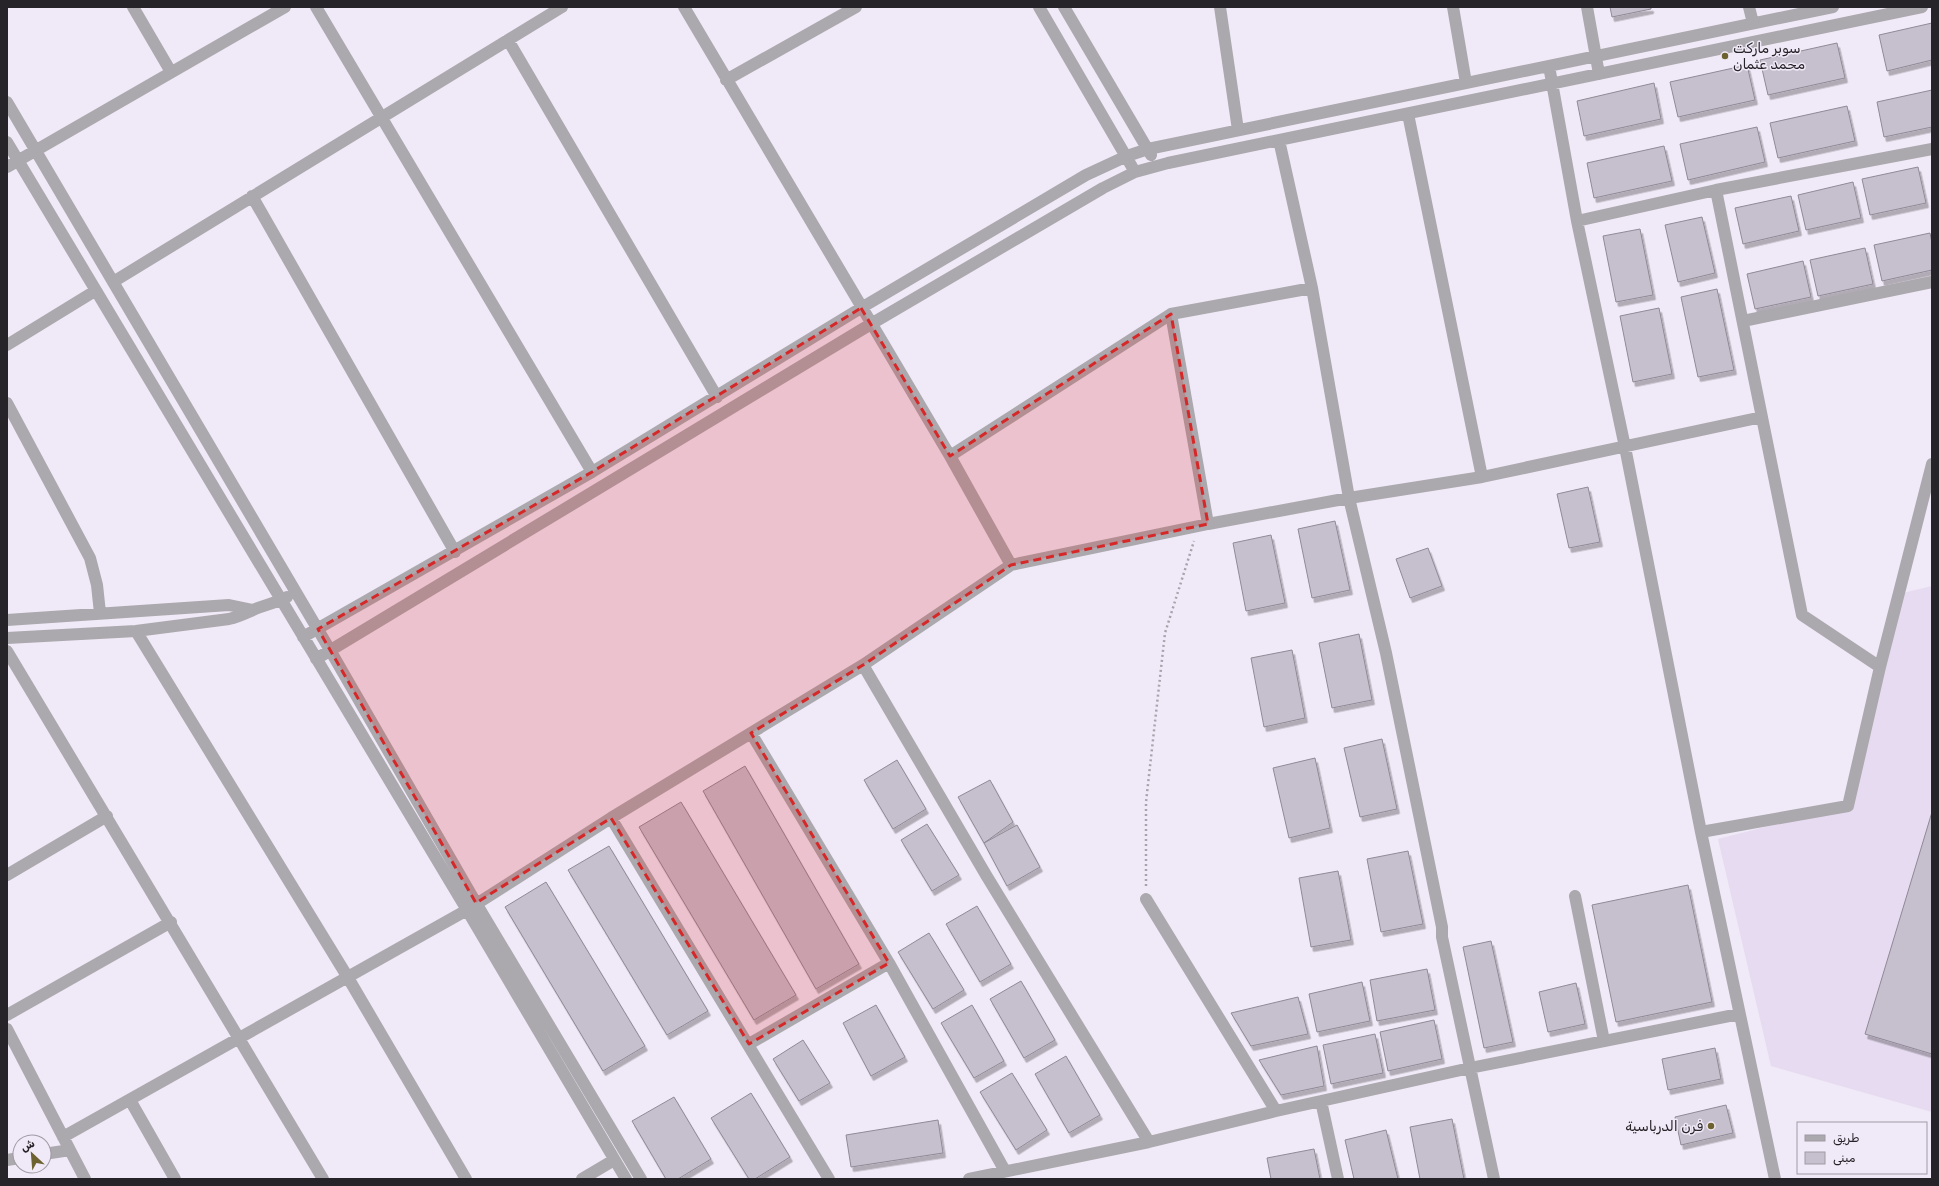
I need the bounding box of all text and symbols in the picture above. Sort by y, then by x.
place label: سوبر ماركت محمد عثمان [1733,40,1805,73]
marker: سوبر ماركت محمد عثمان [1720,51,1730,61]
place label: فرن الدرباسية [1625,1118,1703,1135]
marker: فرن الدرباسية [1706,1121,1716,1131]
legend [1797,1122,1927,1174]
text: طريق [1833,1131,1859,1146]
north arrow [12,1134,52,1174]
text: ش [19,1137,37,1154]
text: مبنى [1833,1151,1856,1166]

